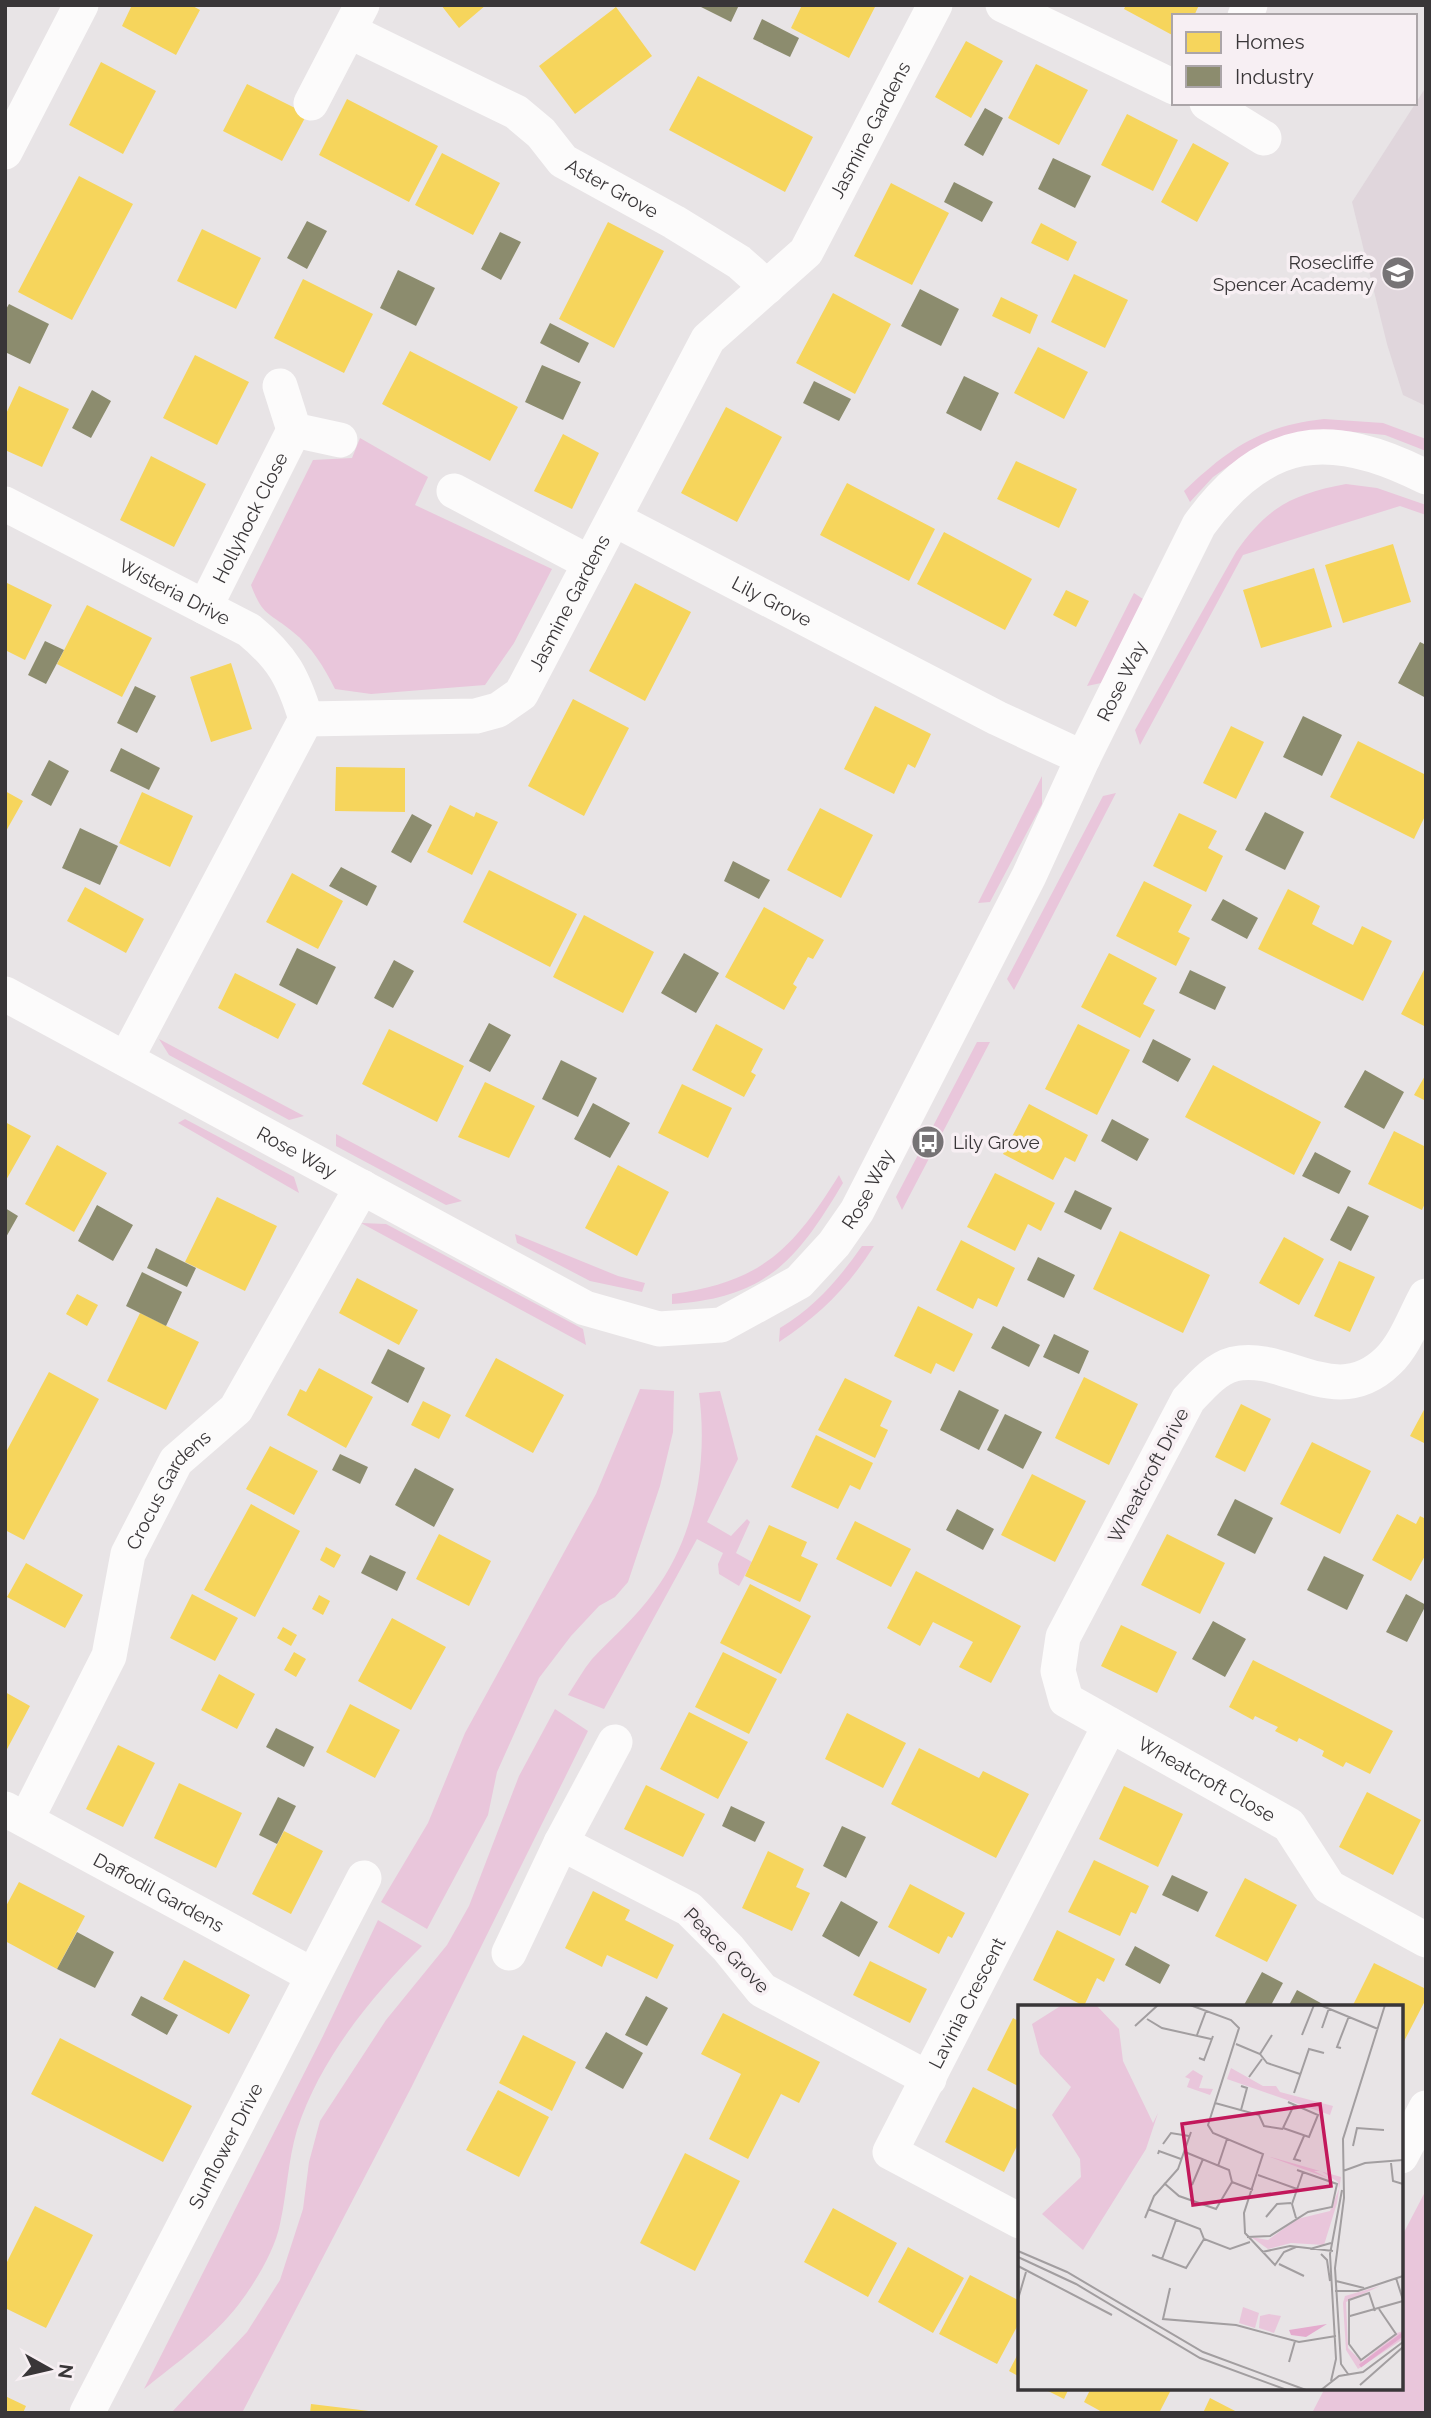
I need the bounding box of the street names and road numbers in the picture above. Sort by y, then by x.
street label: Jasmine Gardens [825,58,914,202]
street label: Aster Grove [562,154,662,222]
street label: Hollyhock Close [208,449,292,587]
street label: Jasmine Gardens [524,531,614,675]
street label: Wisteria Drive [115,554,234,629]
street label: Lily Grove [728,571,815,631]
street label: Rose Way [1092,637,1151,725]
street label: Rose Way [253,1122,341,1182]
street label: Rose Way [837,1145,898,1233]
street label: Wheatcroft Drive [1103,1404,1193,1546]
street label: Crocus Gardens [121,1425,215,1553]
street label: Wheatcroft Close [1134,1732,1279,1826]
street label: Daffodil Gardens [90,1848,228,1936]
street label: Peace Grove [680,1903,774,1997]
street label: Lavinia Crescent [924,1933,1010,2072]
street label: Sunflower Drive [184,2079,267,2212]

